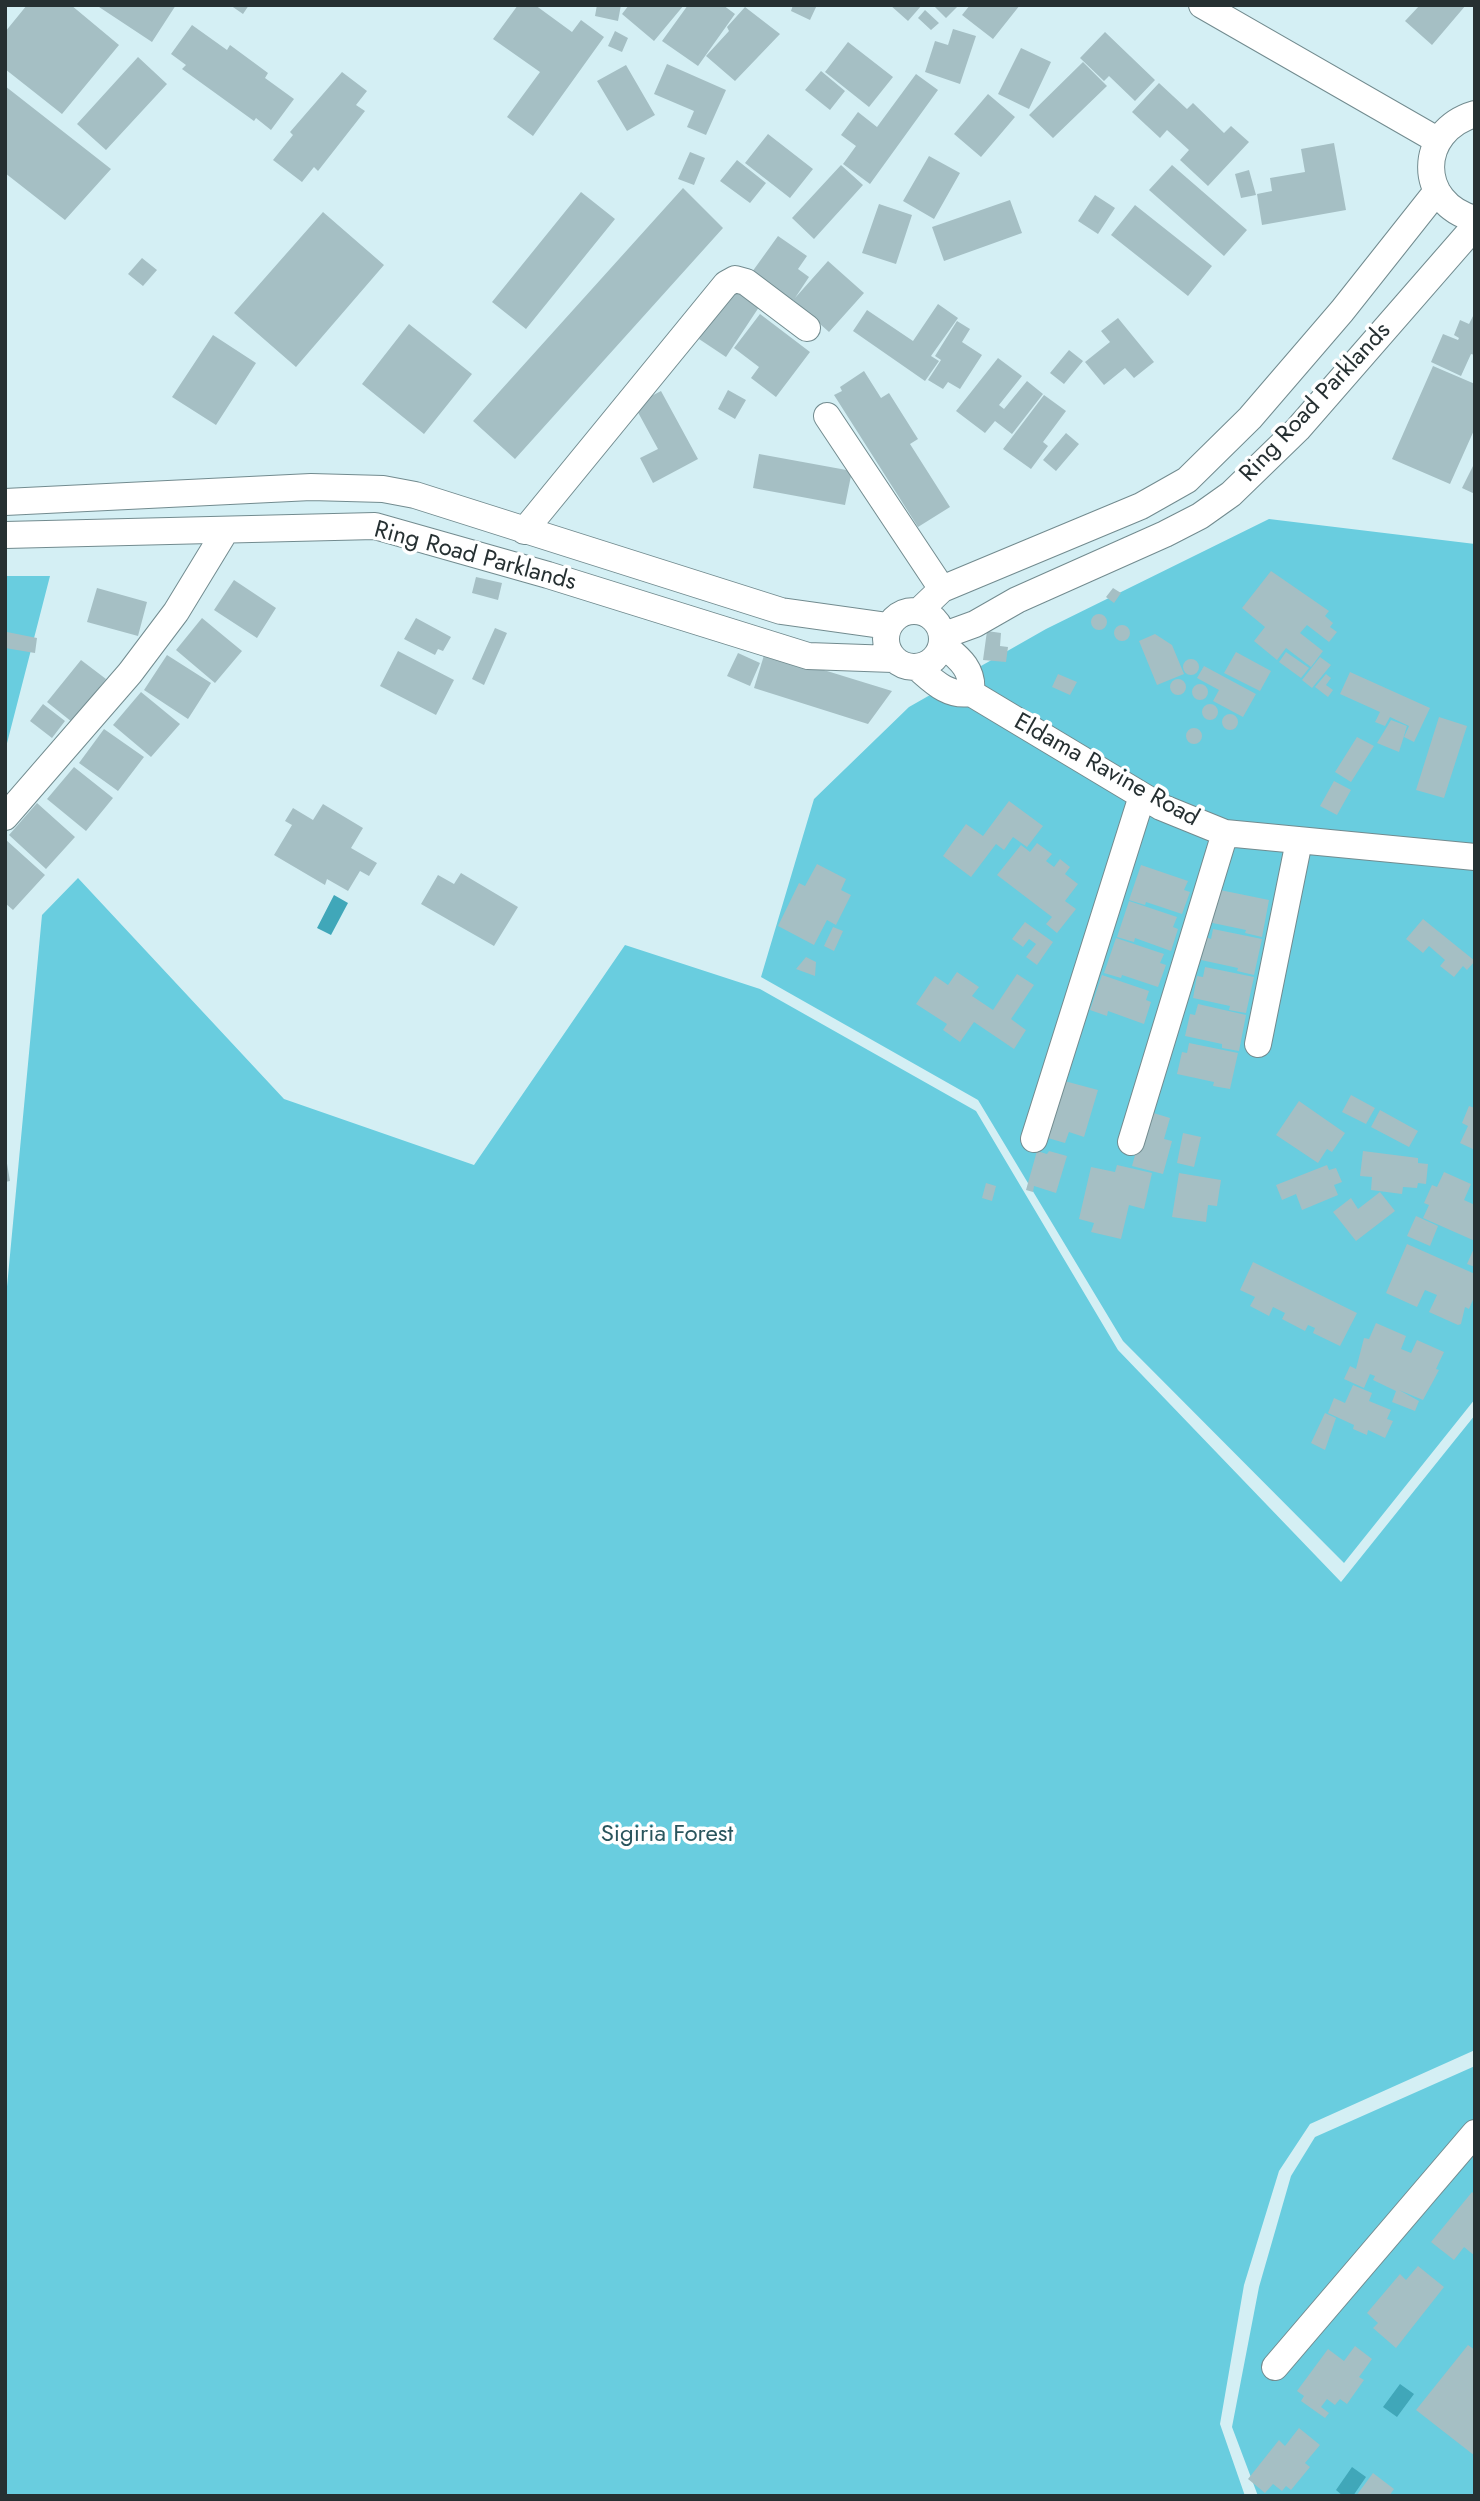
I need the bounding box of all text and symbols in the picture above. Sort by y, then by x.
street label: Ring Road Parklands [1235,317,1397,489]
street label: Ring Road Parklands [371,516,579,598]
street label: Eldama Ravine Road [1008,708,1204,834]
park label: Sigiria Forest [601,1821,733,1849]

